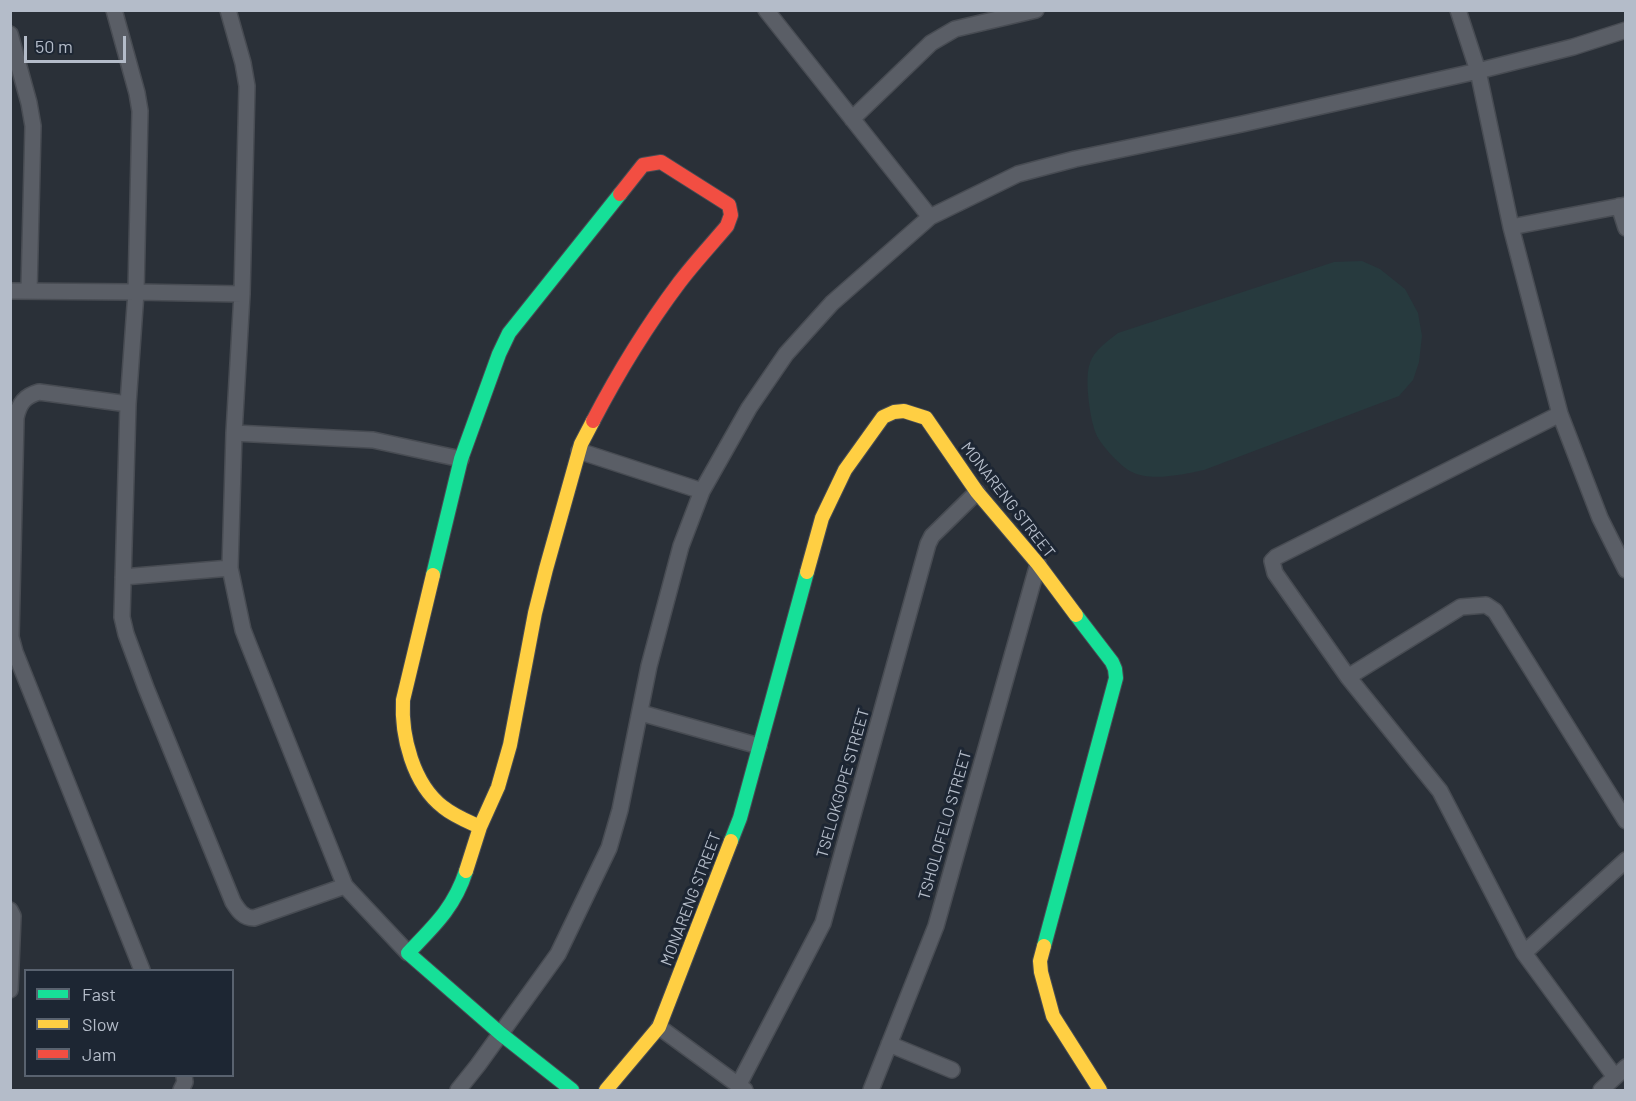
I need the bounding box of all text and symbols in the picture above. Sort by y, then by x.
scale bar [27,24,129,62]
text: 50 m [35,35,73,57]
street label: MONARENG STREET [957,438,1059,562]
street label: TSELOKGOPE STREET [812,706,874,860]
street label: TSHOLOFELO STREET [914,748,976,902]
street label: MONARENG STREET [657,829,725,969]
legend [24,969,234,1077]
text: Fast [82,983,116,1005]
text: Slow [82,1013,119,1035]
text: Jam [82,1043,116,1065]

